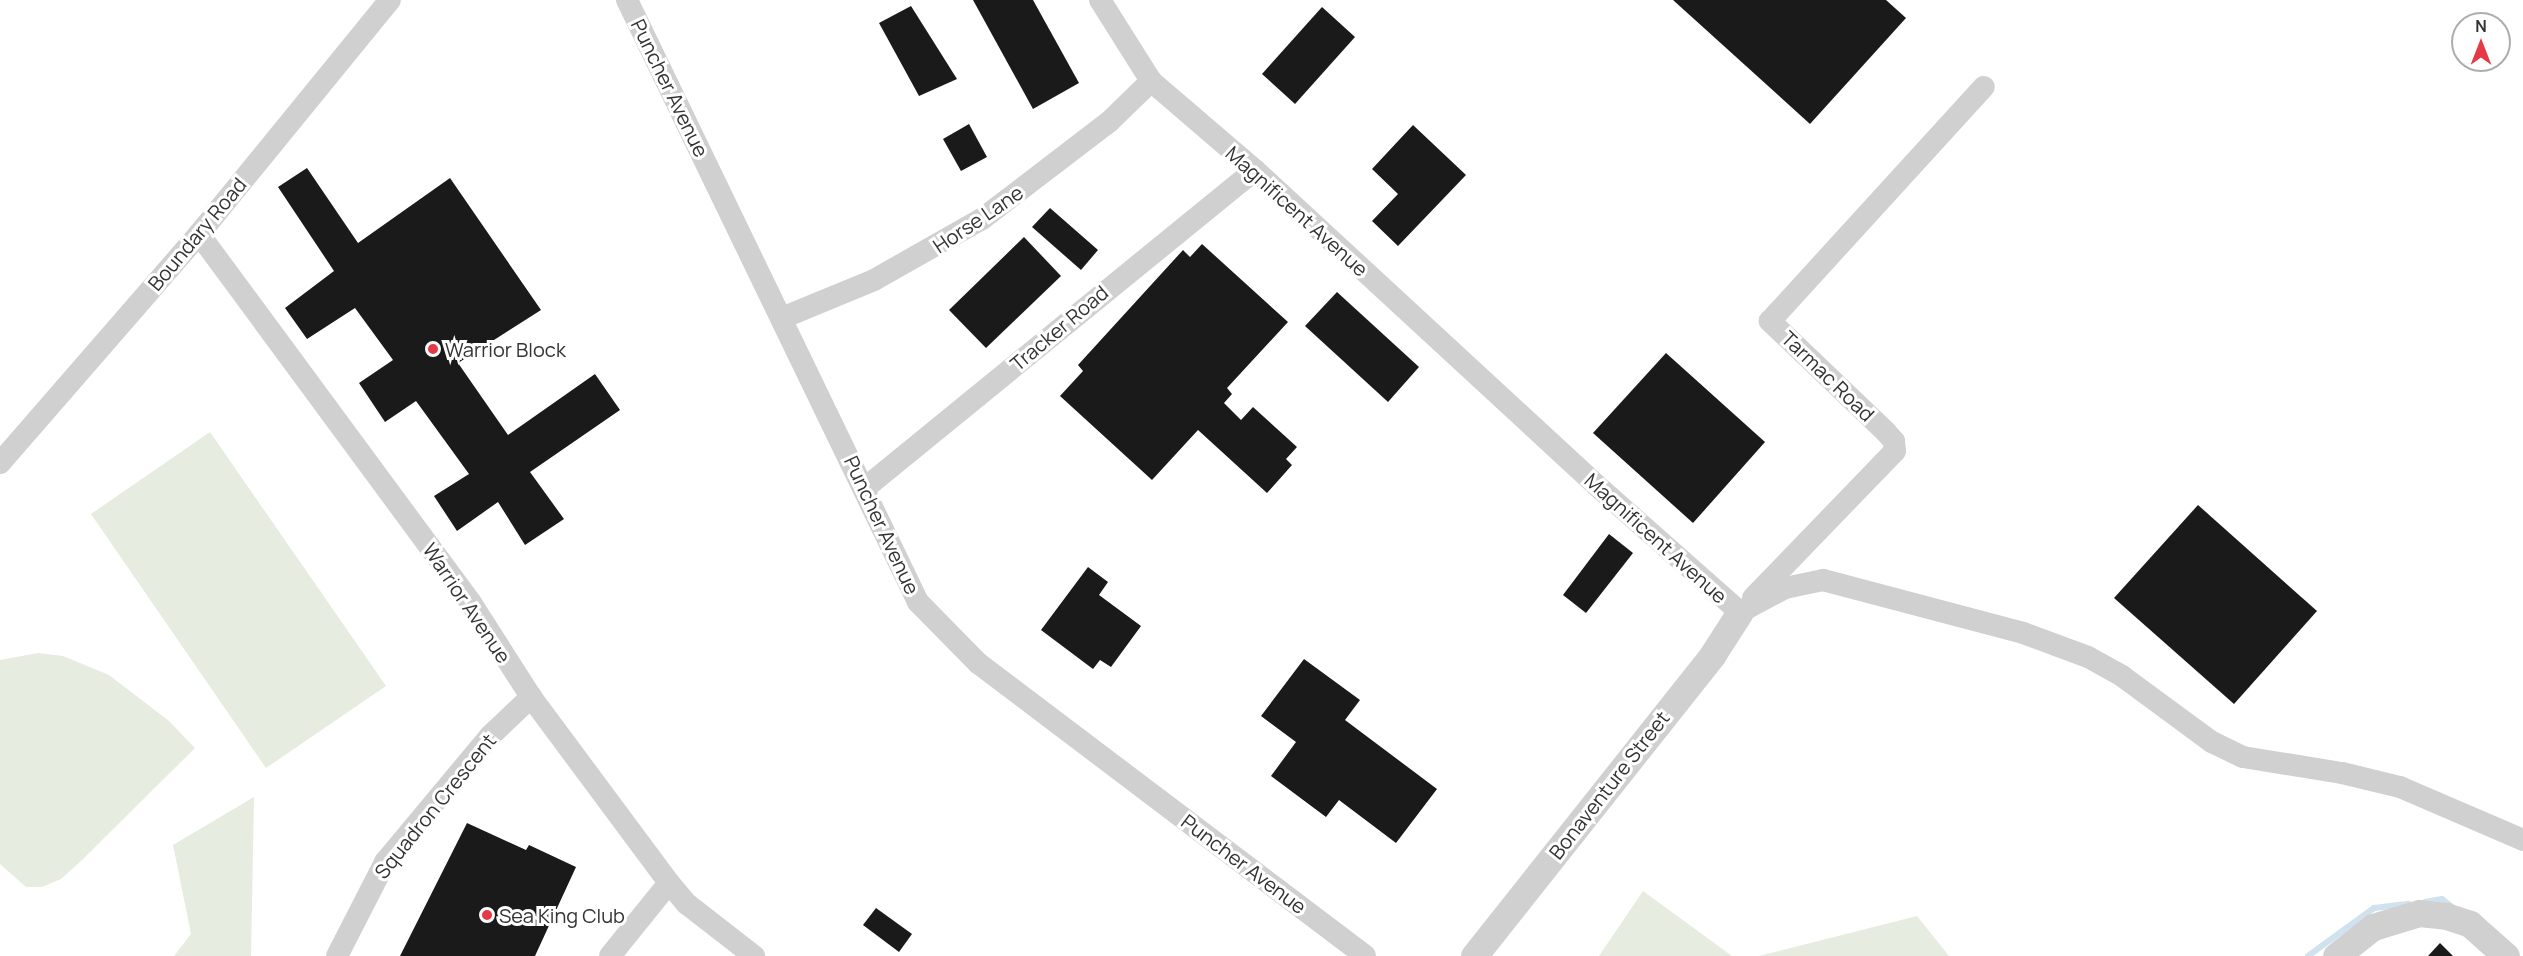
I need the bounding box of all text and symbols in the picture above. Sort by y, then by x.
north arrow [2451,12,2511,72]
street label: Puncher Avenue [626,15,714,161]
text: N [2475,15,2487,37]
street label: Magnificent Avenue [1221,141,1373,281]
street label: Boundary Road [143,173,251,295]
street label: Horse Lane [928,180,1028,258]
street label: Tracker Road [1005,280,1113,376]
street label: Tarmac Road [1777,326,1879,426]
place label: Warrior Block [445,337,566,361]
marker: Warrior Block [426,342,440,356]
street label: Puncher Avenue [839,452,925,598]
street label: Magnificent Avenue [1580,468,1732,608]
street label: Warrior Avenue [418,538,516,668]
street label: Bonaventure Street [1544,706,1674,864]
street label: Squadron Crescent [369,729,501,883]
street label: Puncher Avenue [1177,809,1311,919]
place label: Sea King Club [499,903,625,927]
marker: Sea King Club [480,908,494,922]

